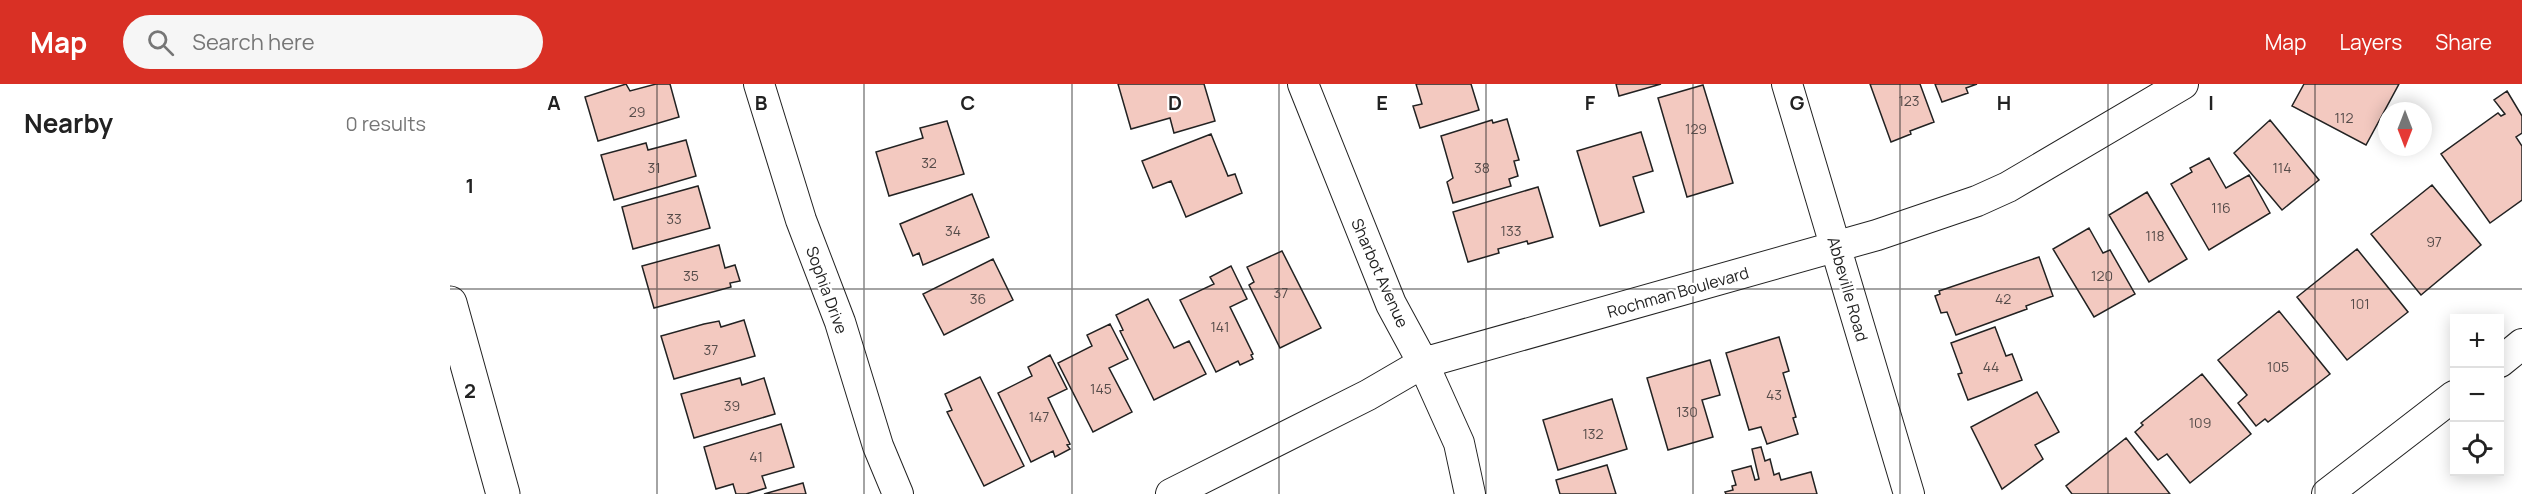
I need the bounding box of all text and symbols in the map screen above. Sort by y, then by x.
search box [123,15,543,69]
text: Map [30,23,87,61]
icon: search [144,26,177,59]
text: Search here [192,27,315,57]
text: Map [2265,28,2306,56]
text: Layers [2339,28,2402,56]
text: Share [2435,28,2492,56]
text: A [547,89,561,116]
text: B [755,89,768,116]
text: C [961,89,975,116]
text: D [1168,89,1182,116]
text: E [1376,89,1388,116]
text: F [1585,89,1596,116]
text: G [1790,89,1805,116]
text: H [1997,89,2011,116]
text: I [2208,89,2214,116]
house number: 123 [1898,91,1920,110]
house number: 29 [629,102,645,121]
north arrow [2378,102,2432,156]
text: Nearby [24,105,113,141]
house number: 112 [2335,108,2353,127]
text: 0 results [346,110,426,137]
house number: 129 [1685,119,1707,138]
house number: 32 [921,153,937,172]
house number: 31 [647,158,661,177]
house number: 38 [1474,158,1490,177]
house number: 114 [2272,158,2292,177]
text: 1 [466,172,474,199]
house number: 116 [2211,198,2231,217]
house number: 33 [666,209,682,228]
street label: Sharbot Avenue [1346,215,1414,331]
house number: 34 [945,221,961,240]
house number: 133 [1501,221,1521,240]
house number: 118 [2145,226,2165,245]
house number: 97 [2426,232,2442,251]
street label: Abbeville Road [1823,234,1873,344]
street label: Sophia Drive [801,243,853,337]
street label: Rochman Boulevard [1605,261,1751,323]
house number: 35 [683,266,699,285]
house number: 120 [2091,266,2113,285]
house number: 37 [1274,283,1288,302]
house number: 36 [970,289,986,308]
house number: 42 [1995,289,2011,308]
house number: 101 [2350,294,2370,313]
map controls [2450,314,2504,476]
button: + [2450,314,2504,368]
house number: 141 [1210,317,1230,336]
house number: 37 [704,340,718,359]
house number: 44 [1983,357,1999,376]
house number: 105 [2267,357,2289,376]
button: − [2450,368,2504,422]
text: 2 [464,377,476,404]
house number: 145 [1090,379,1112,398]
house number: 43 [1766,385,1782,404]
house number: 39 [724,396,740,415]
house number: 130 [1676,402,1698,421]
house number: 147 [1029,407,1049,426]
house number: 109 [2189,413,2211,432]
button: locate [2450,422,2504,476]
house number: 132 [1582,424,1604,443]
house number: 41 [749,447,763,466]

